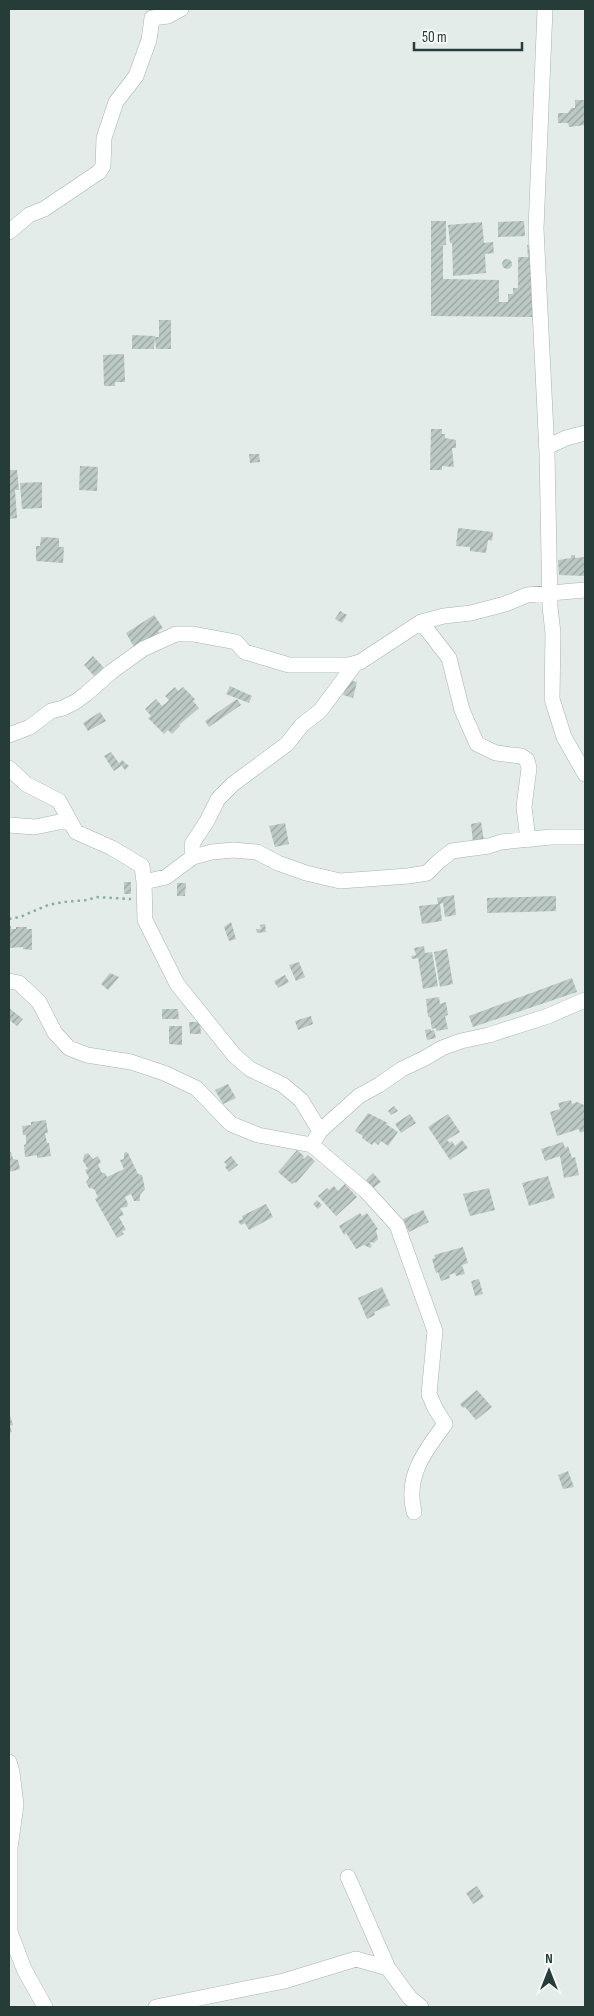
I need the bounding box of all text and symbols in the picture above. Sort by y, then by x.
scale bar [414,20,522,52]
text: 50 m [422,28,447,47]
north arrow [524,1946,574,1996]
text: N [545,1950,553,1967]

